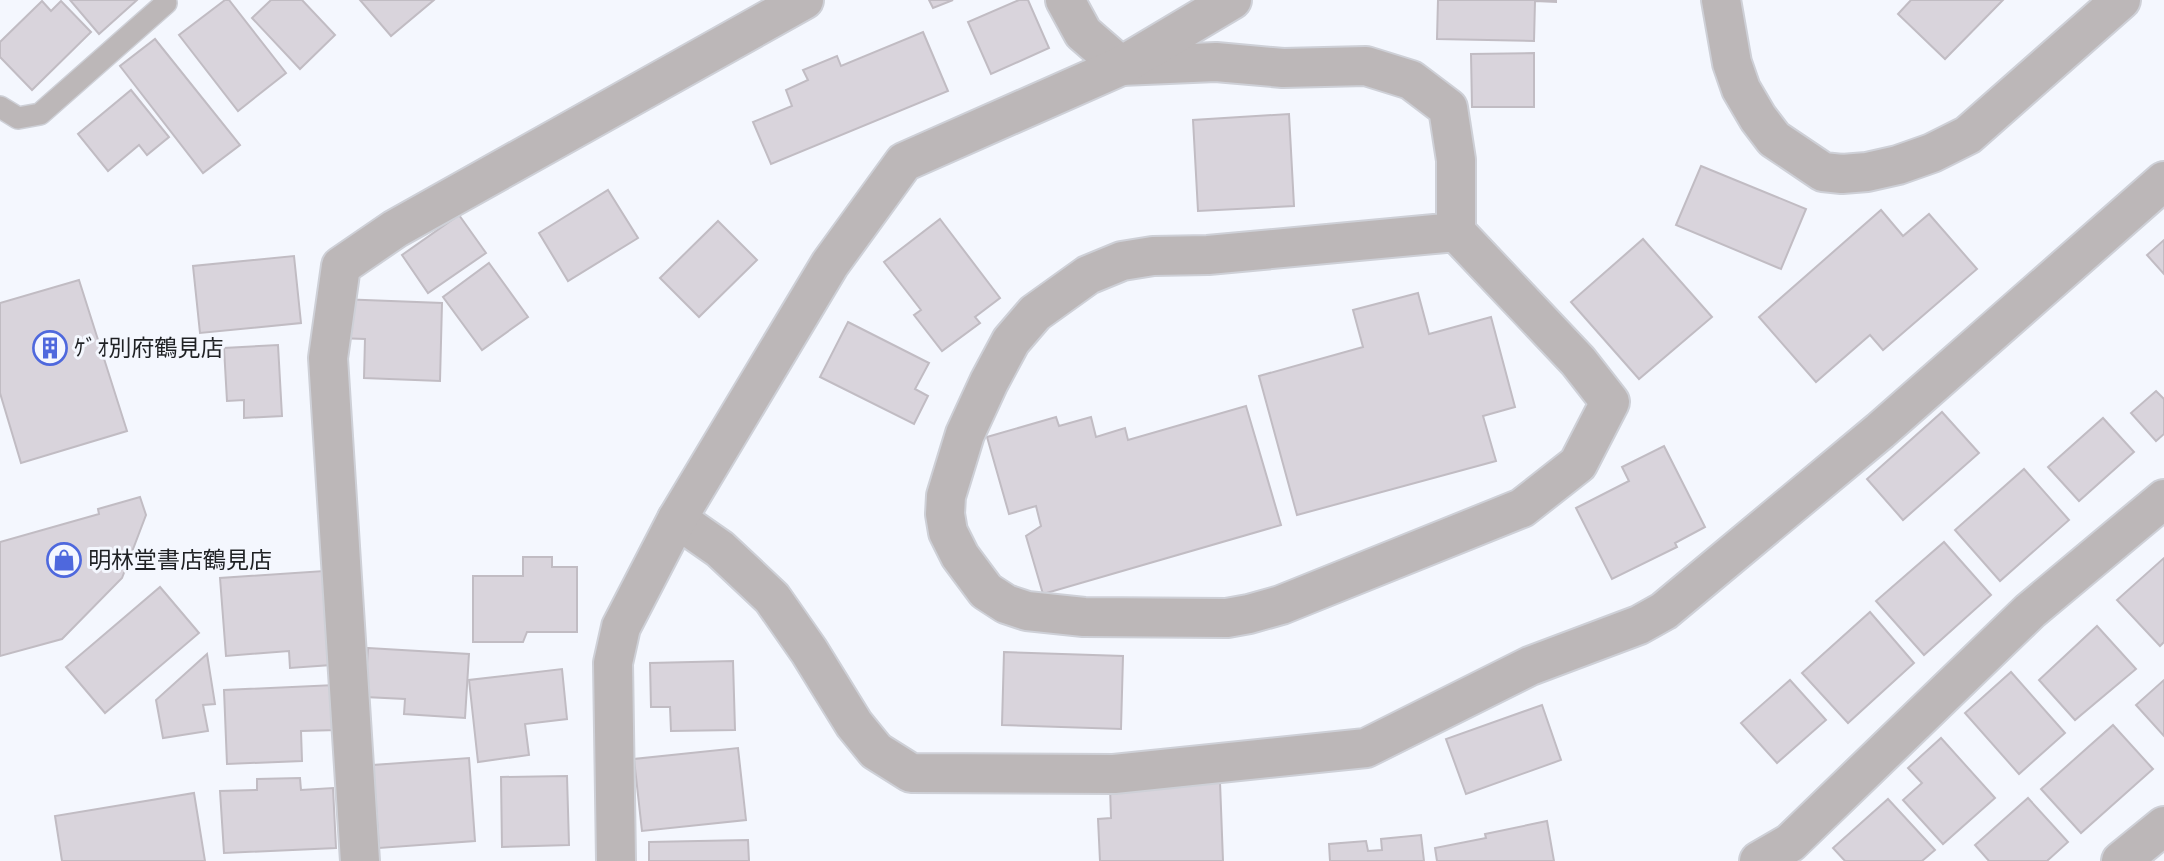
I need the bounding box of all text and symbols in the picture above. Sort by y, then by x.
building icon: ｹﾞｵ別府鶴見店 [31,329,69,367]
place label: ｹﾞｵ別府鶴見店 [74,333,224,363]
shop icon: 明林堂書店鶴見店 [45,541,83,579]
place label: 明林堂書店鶴見店 [88,545,272,575]

